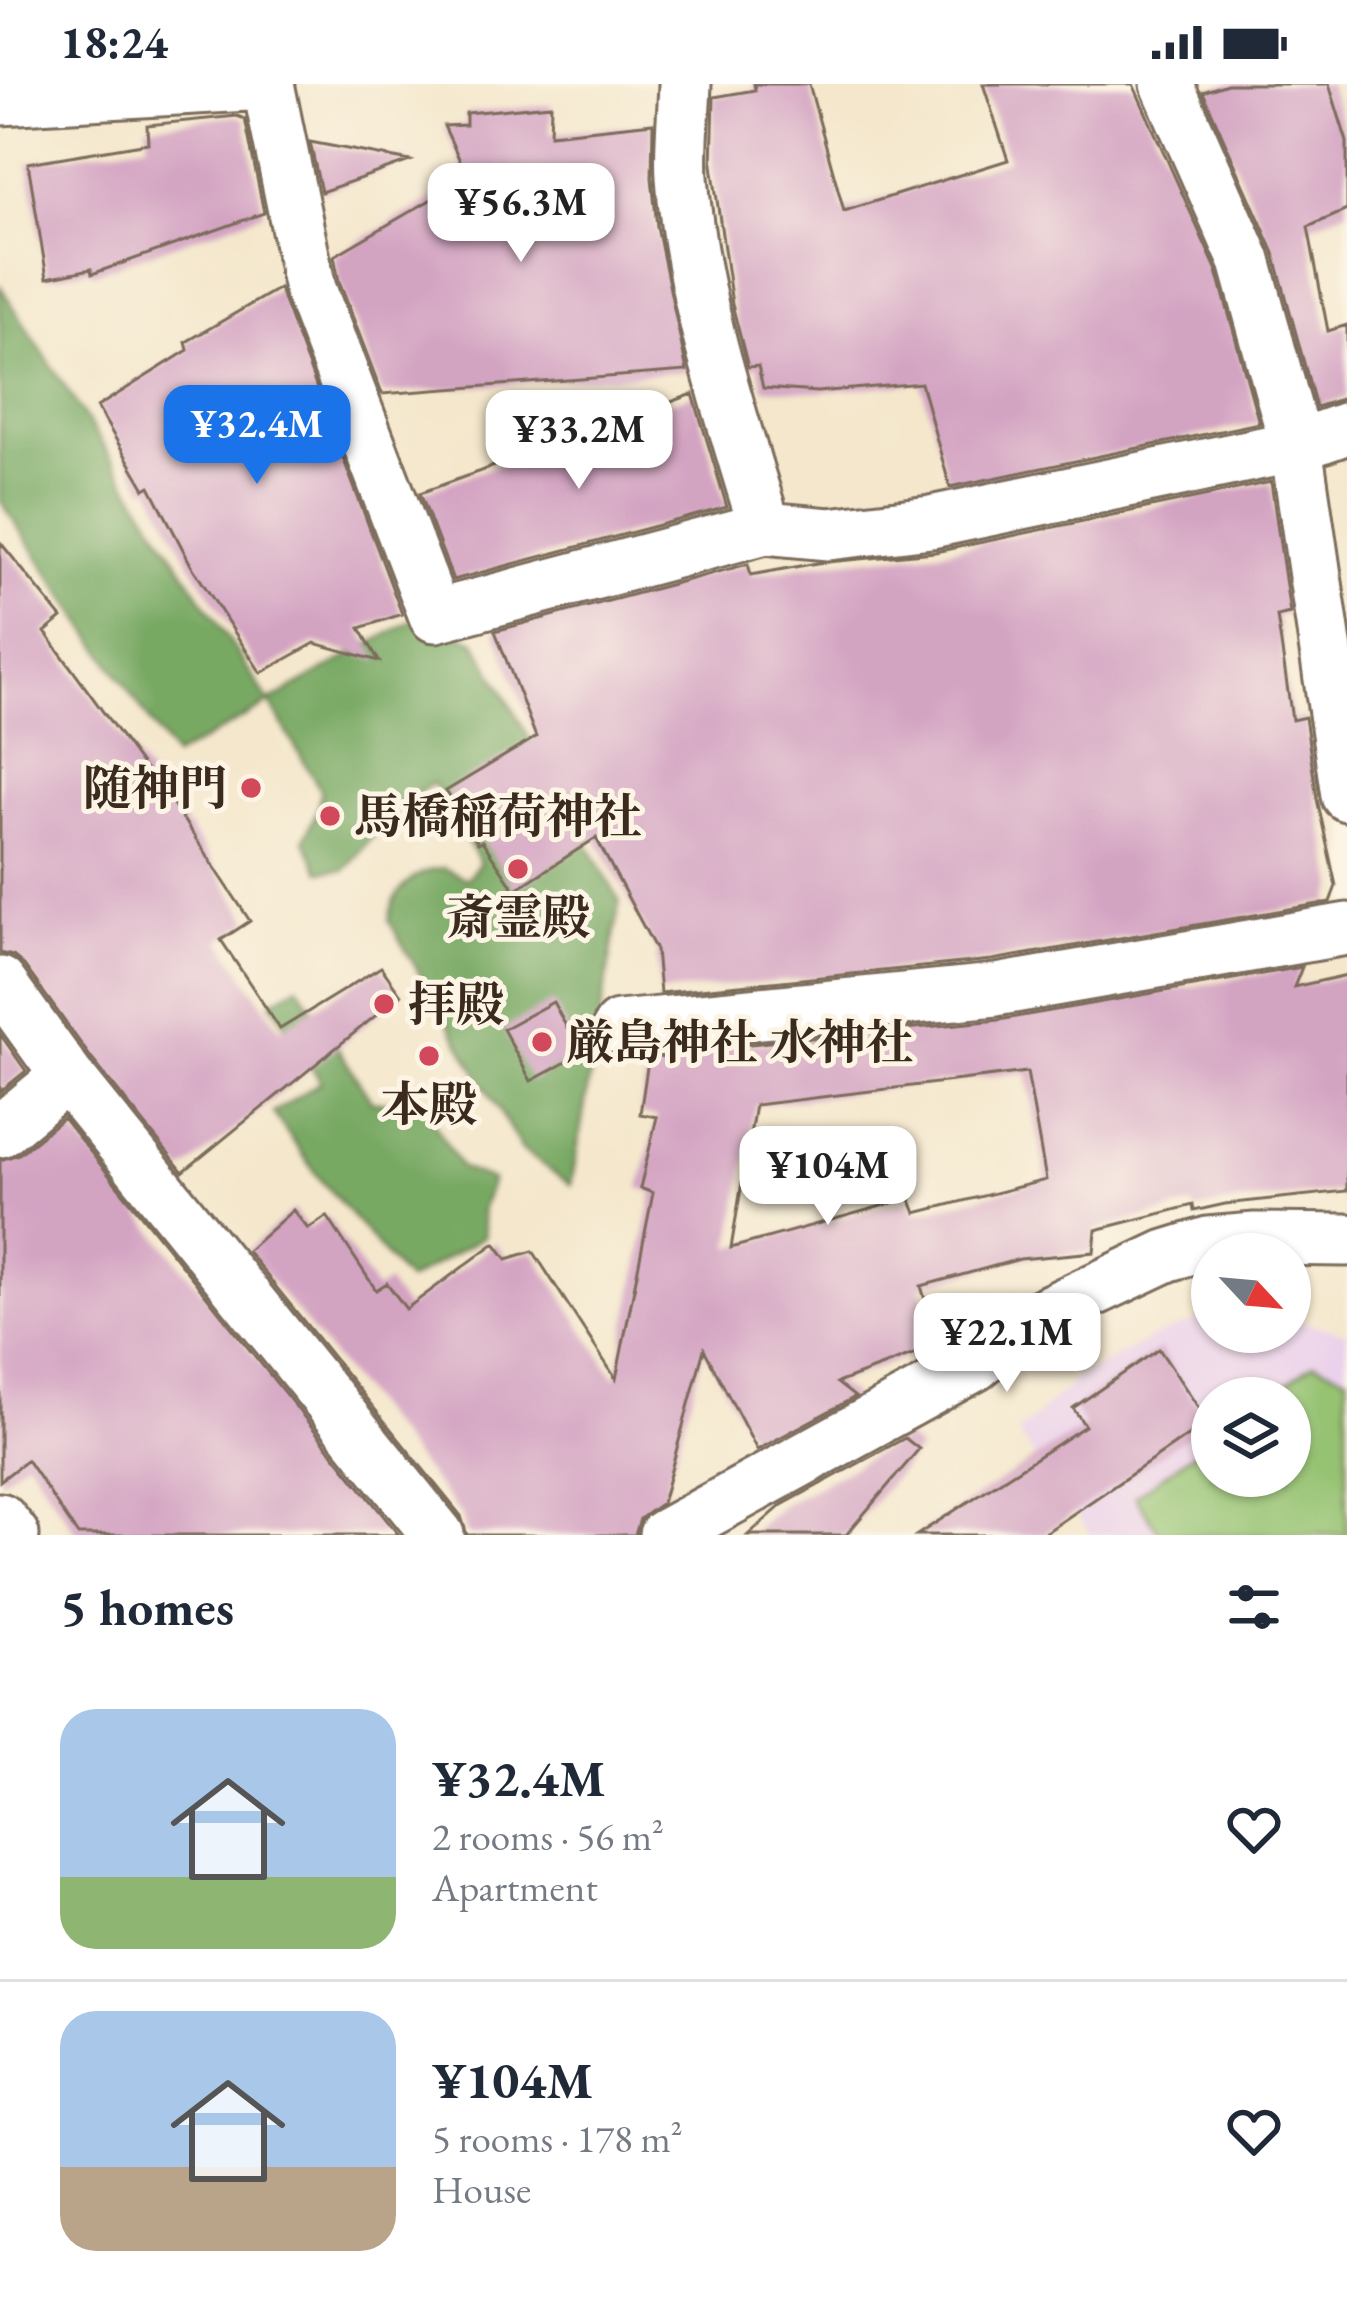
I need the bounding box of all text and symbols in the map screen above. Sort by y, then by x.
text: 18:24 [60,13,168,71]
pin: ¥56.3M [423,163,619,265]
text: ¥56.3M [455,176,587,227]
pin: ¥32.4M [159,385,355,487]
pin: ¥33.2M [481,390,677,492]
text: ¥32.4M [191,398,323,449]
text: ¥33.2M [513,403,645,454]
place label: 随神門 [83,757,227,819]
marker: 随神門 [238,775,264,801]
place label: 馬橋稲荷神社 [354,785,642,847]
marker: 馬橋稲荷神社 [317,803,343,829]
marker: 斎霊殿 [505,856,531,882]
place label: 斎霊殿 [446,886,590,948]
place label: 拝殿 [408,973,504,1035]
marker: 拝殿 [371,991,397,1017]
place label: 厳島神社 水神社 [566,1011,913,1073]
marker: 厳島神社 水神社 [529,1029,555,1055]
marker: 本殿 [416,1043,442,1069]
place label: 本殿 [381,1073,477,1135]
pin: ¥104M [744,1126,912,1228]
text: ¥104M [766,1139,890,1190]
north arrow [1191,1233,1311,1353]
map controls [1191,1233,1311,1497]
pin: ¥22.1M [909,1293,1105,1395]
text: ¥22.1M [941,1306,1073,1357]
button: layers [1191,1377,1311,1497]
text: 5 homes [60,1574,234,1640]
icon: filters [1221,1574,1287,1640]
text: ¥32.4M [432,1745,606,1811]
icon: home [156,1757,300,1901]
icon: heart [1221,1796,1287,1862]
text: 2 rooms · 56 m² [432,1811,664,1862]
text: Apartment [432,1862,598,1913]
text: ¥104M [432,2047,593,2113]
icon: home [156,2059,300,2203]
icon: heart [1221,2098,1287,2164]
text: 5 rooms · 178 m² [432,2113,683,2164]
text: House [432,2164,531,2215]

